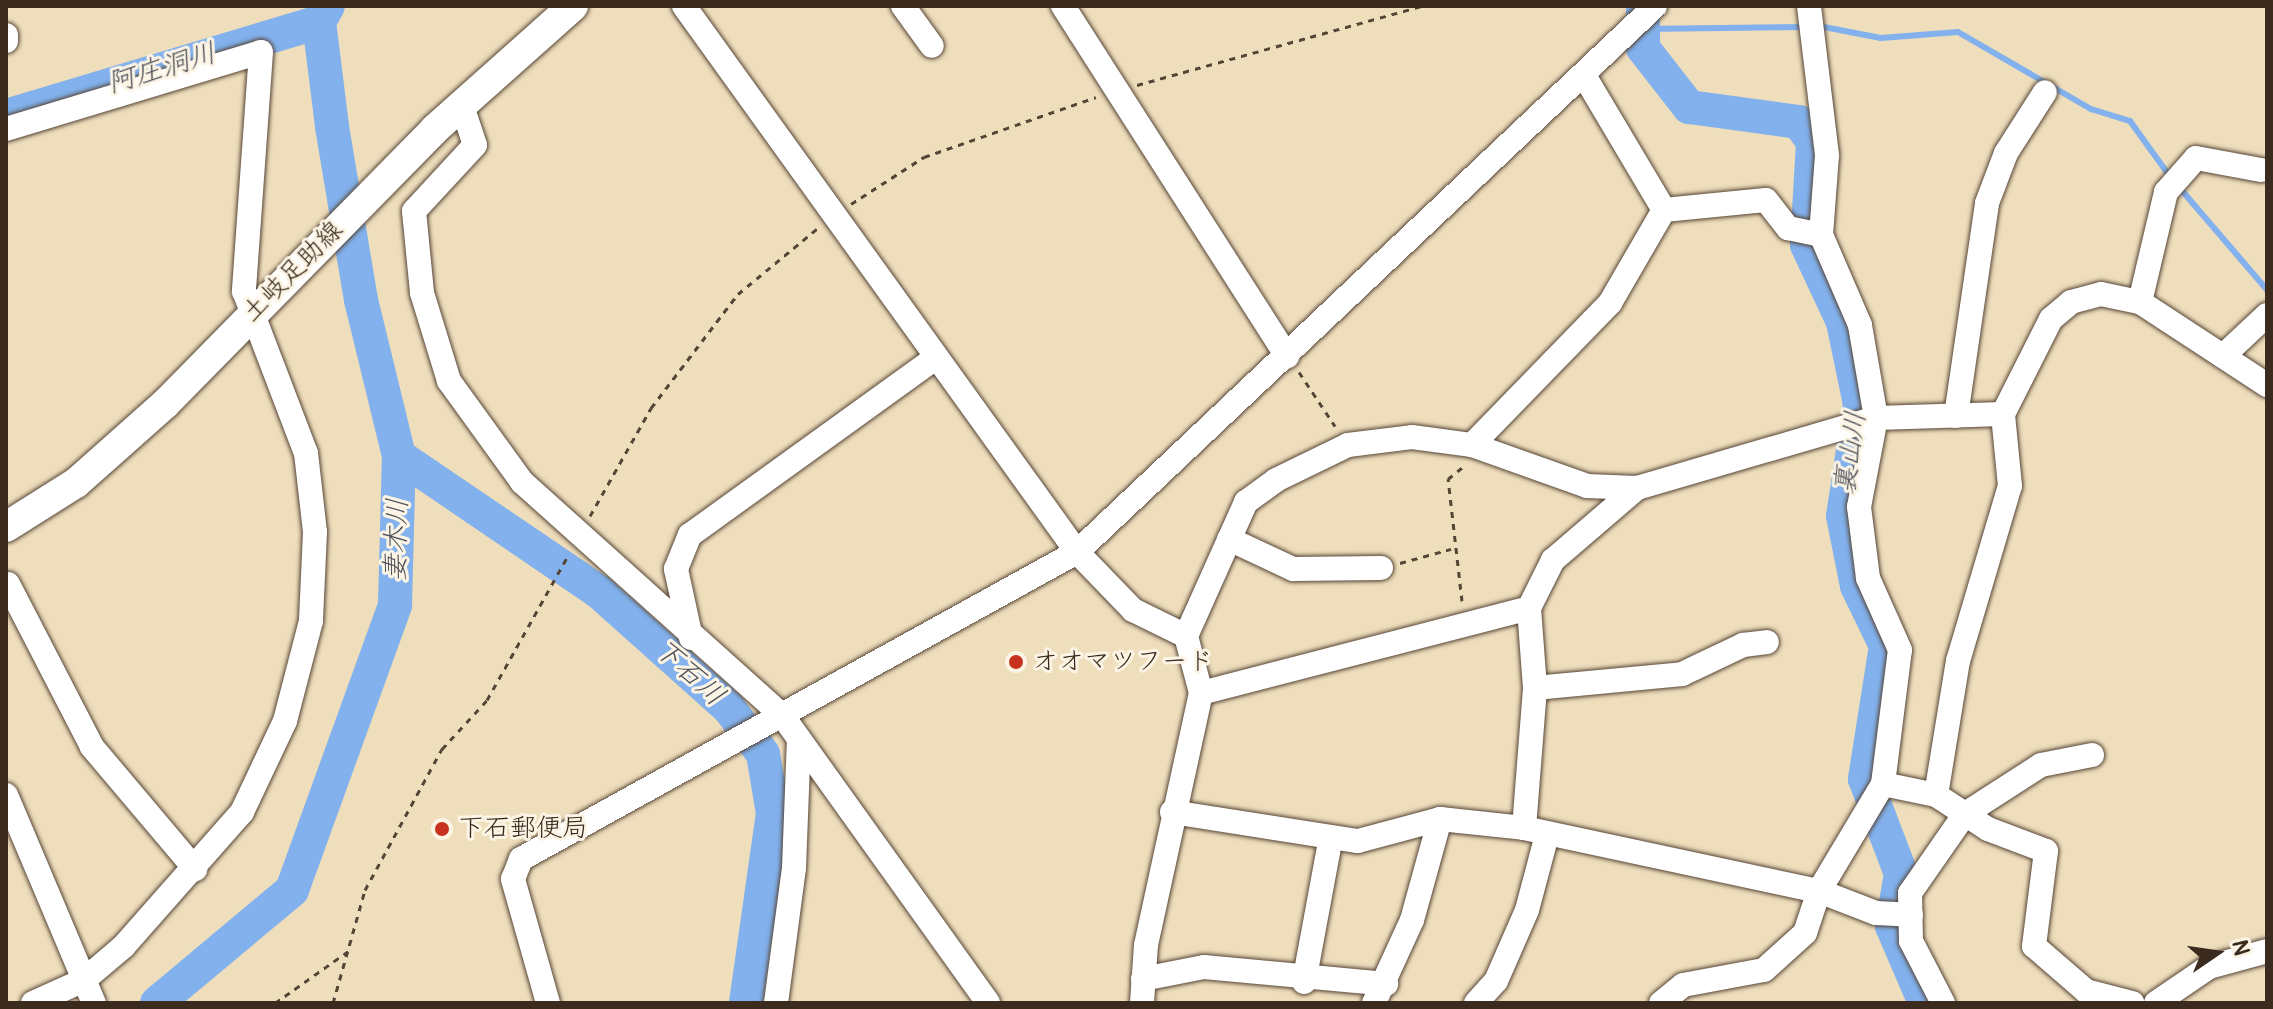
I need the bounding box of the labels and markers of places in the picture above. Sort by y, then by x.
place label: オオマツフード [1032,646,1213,678]
marker: オオマツフード [1007,653,1025,671]
place label: 下石郵便局 [458,813,588,845]
marker: 下石郵便局 [433,820,451,838]

